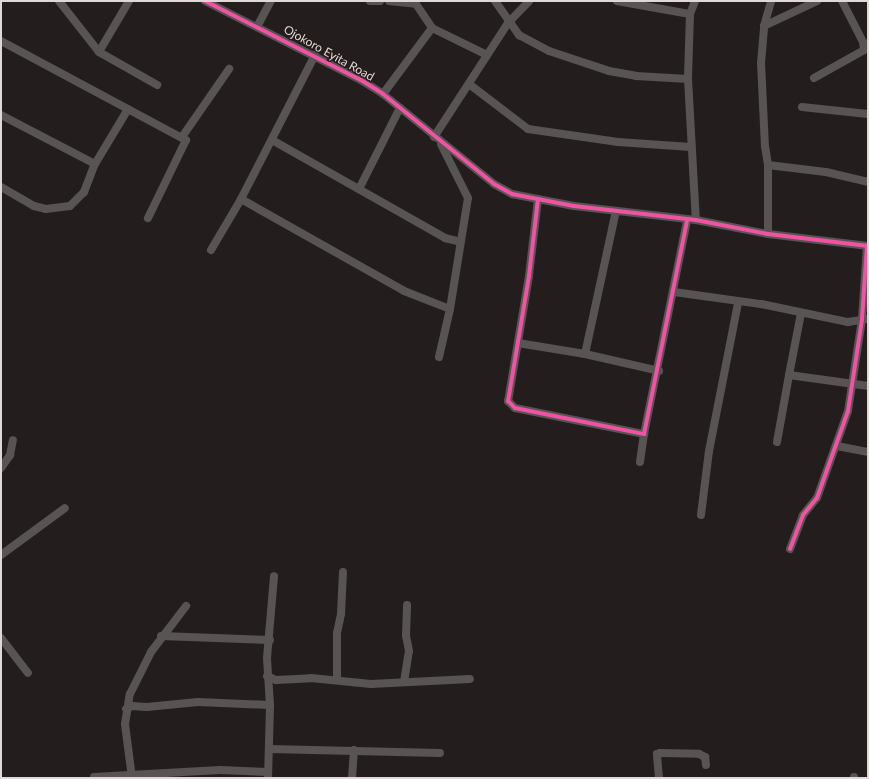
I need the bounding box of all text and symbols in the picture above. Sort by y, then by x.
street label: Ojokoro Eyita Road [281,22,377,84]

